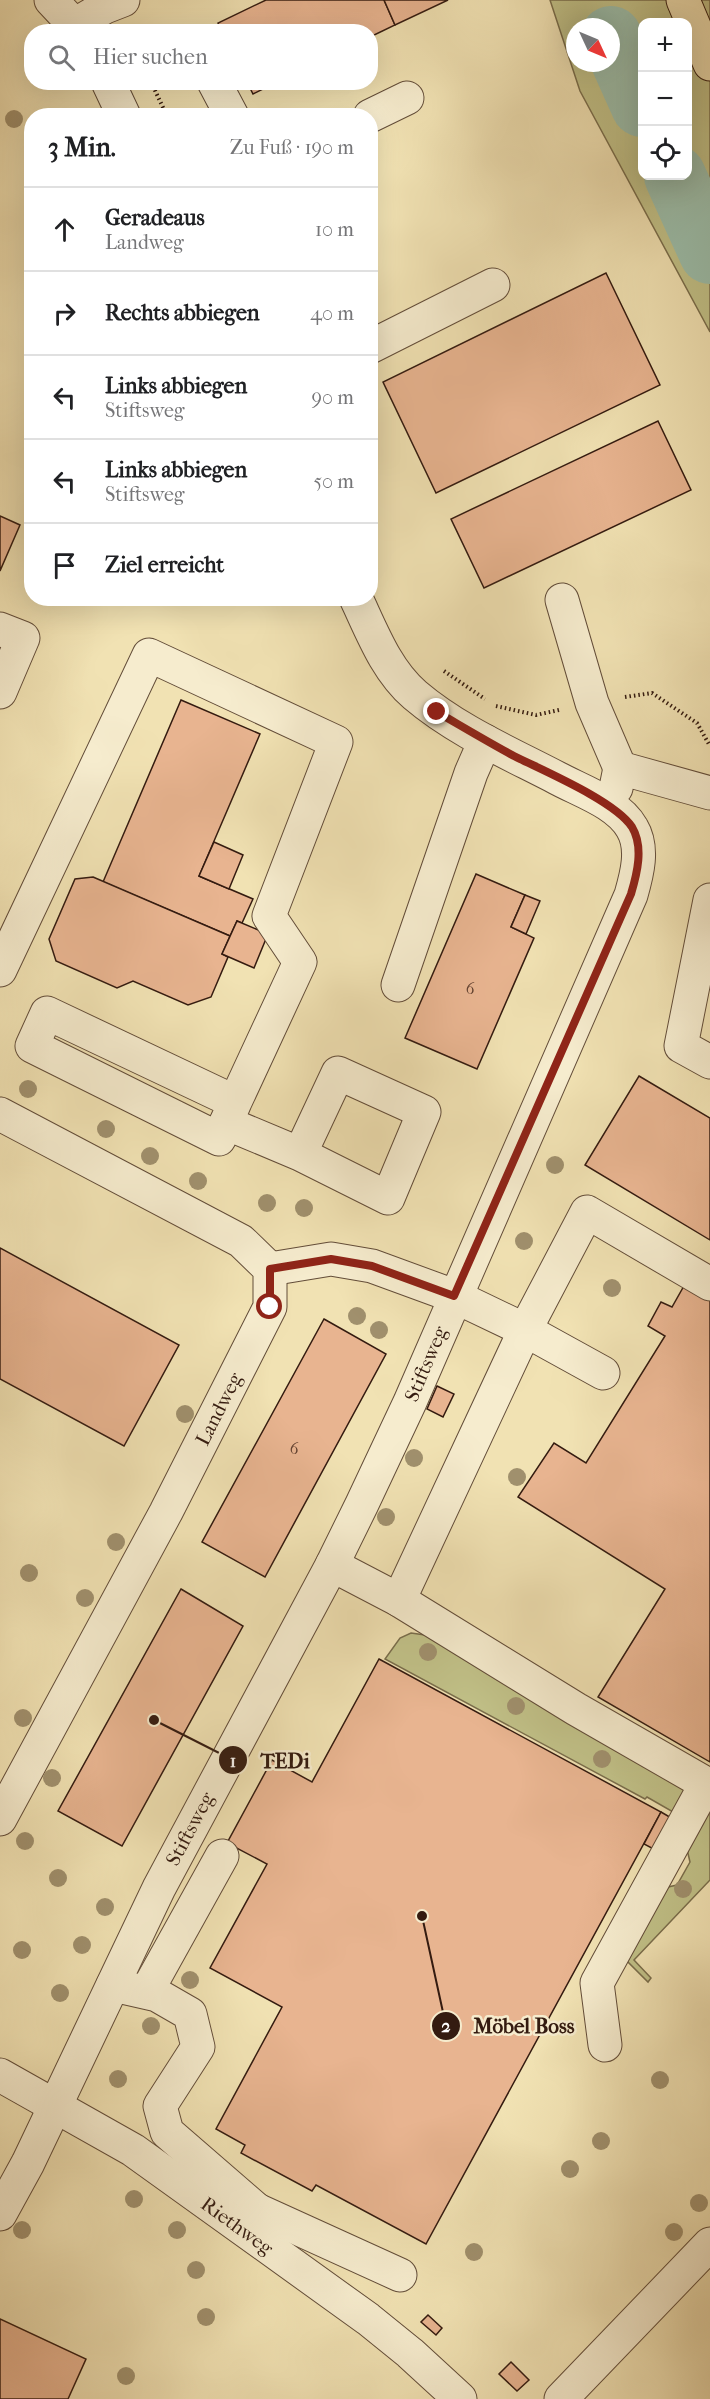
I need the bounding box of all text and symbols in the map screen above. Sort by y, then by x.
north arrow [566,18,620,72]
map controls [638,18,692,180]
button: + [638,18,692,72]
search box [24,24,378,90]
icon: search [45,41,78,74]
text: Hier suchen [93,44,208,70]
button: − [638,72,692,126]
button: locate [638,126,692,180]
text: 3 Min. [48,132,116,163]
text: Zu Fuß · 190 m [230,136,354,159]
text: Geradeaus [105,205,205,231]
icon: ahead [48,213,81,246]
text: 10 m [315,218,354,241]
text: Landweg [105,231,184,254]
icon: right [48,297,81,330]
text: Rechts abbiegen [105,300,260,326]
text: 40 m [310,302,354,325]
text: Links abbiegen [105,373,247,399]
icon: left [48,381,81,414]
text: 90 m [312,386,354,409]
text: Stiftsweg [105,399,185,422]
text: Links abbiegen [105,457,247,483]
icon: left [48,465,81,498]
text: 50 m [313,470,354,493]
text: Stiftsweg [105,483,185,506]
icon: arrive [48,549,81,582]
text: Ziel erreicht [105,552,224,578]
route end [423,698,449,724]
house number: 6 [466,979,475,998]
route start [256,1293,282,1319]
street label: Stiftsweg [400,1323,452,1405]
street label: Landweg [191,1368,247,1449]
house number: 6 [290,1439,299,1458]
callout: TEDi [218,1741,322,1780]
text: TEDi [259,1749,310,1773]
text: 1 [230,1751,236,1772]
street label: Stiftsweg [161,1788,219,1870]
callout: Möbel Boss [431,2006,586,2045]
text: Möbel Boss [473,2014,575,2038]
text: 2 [441,2016,451,2037]
street label: Riethweg [197,2192,278,2260]

